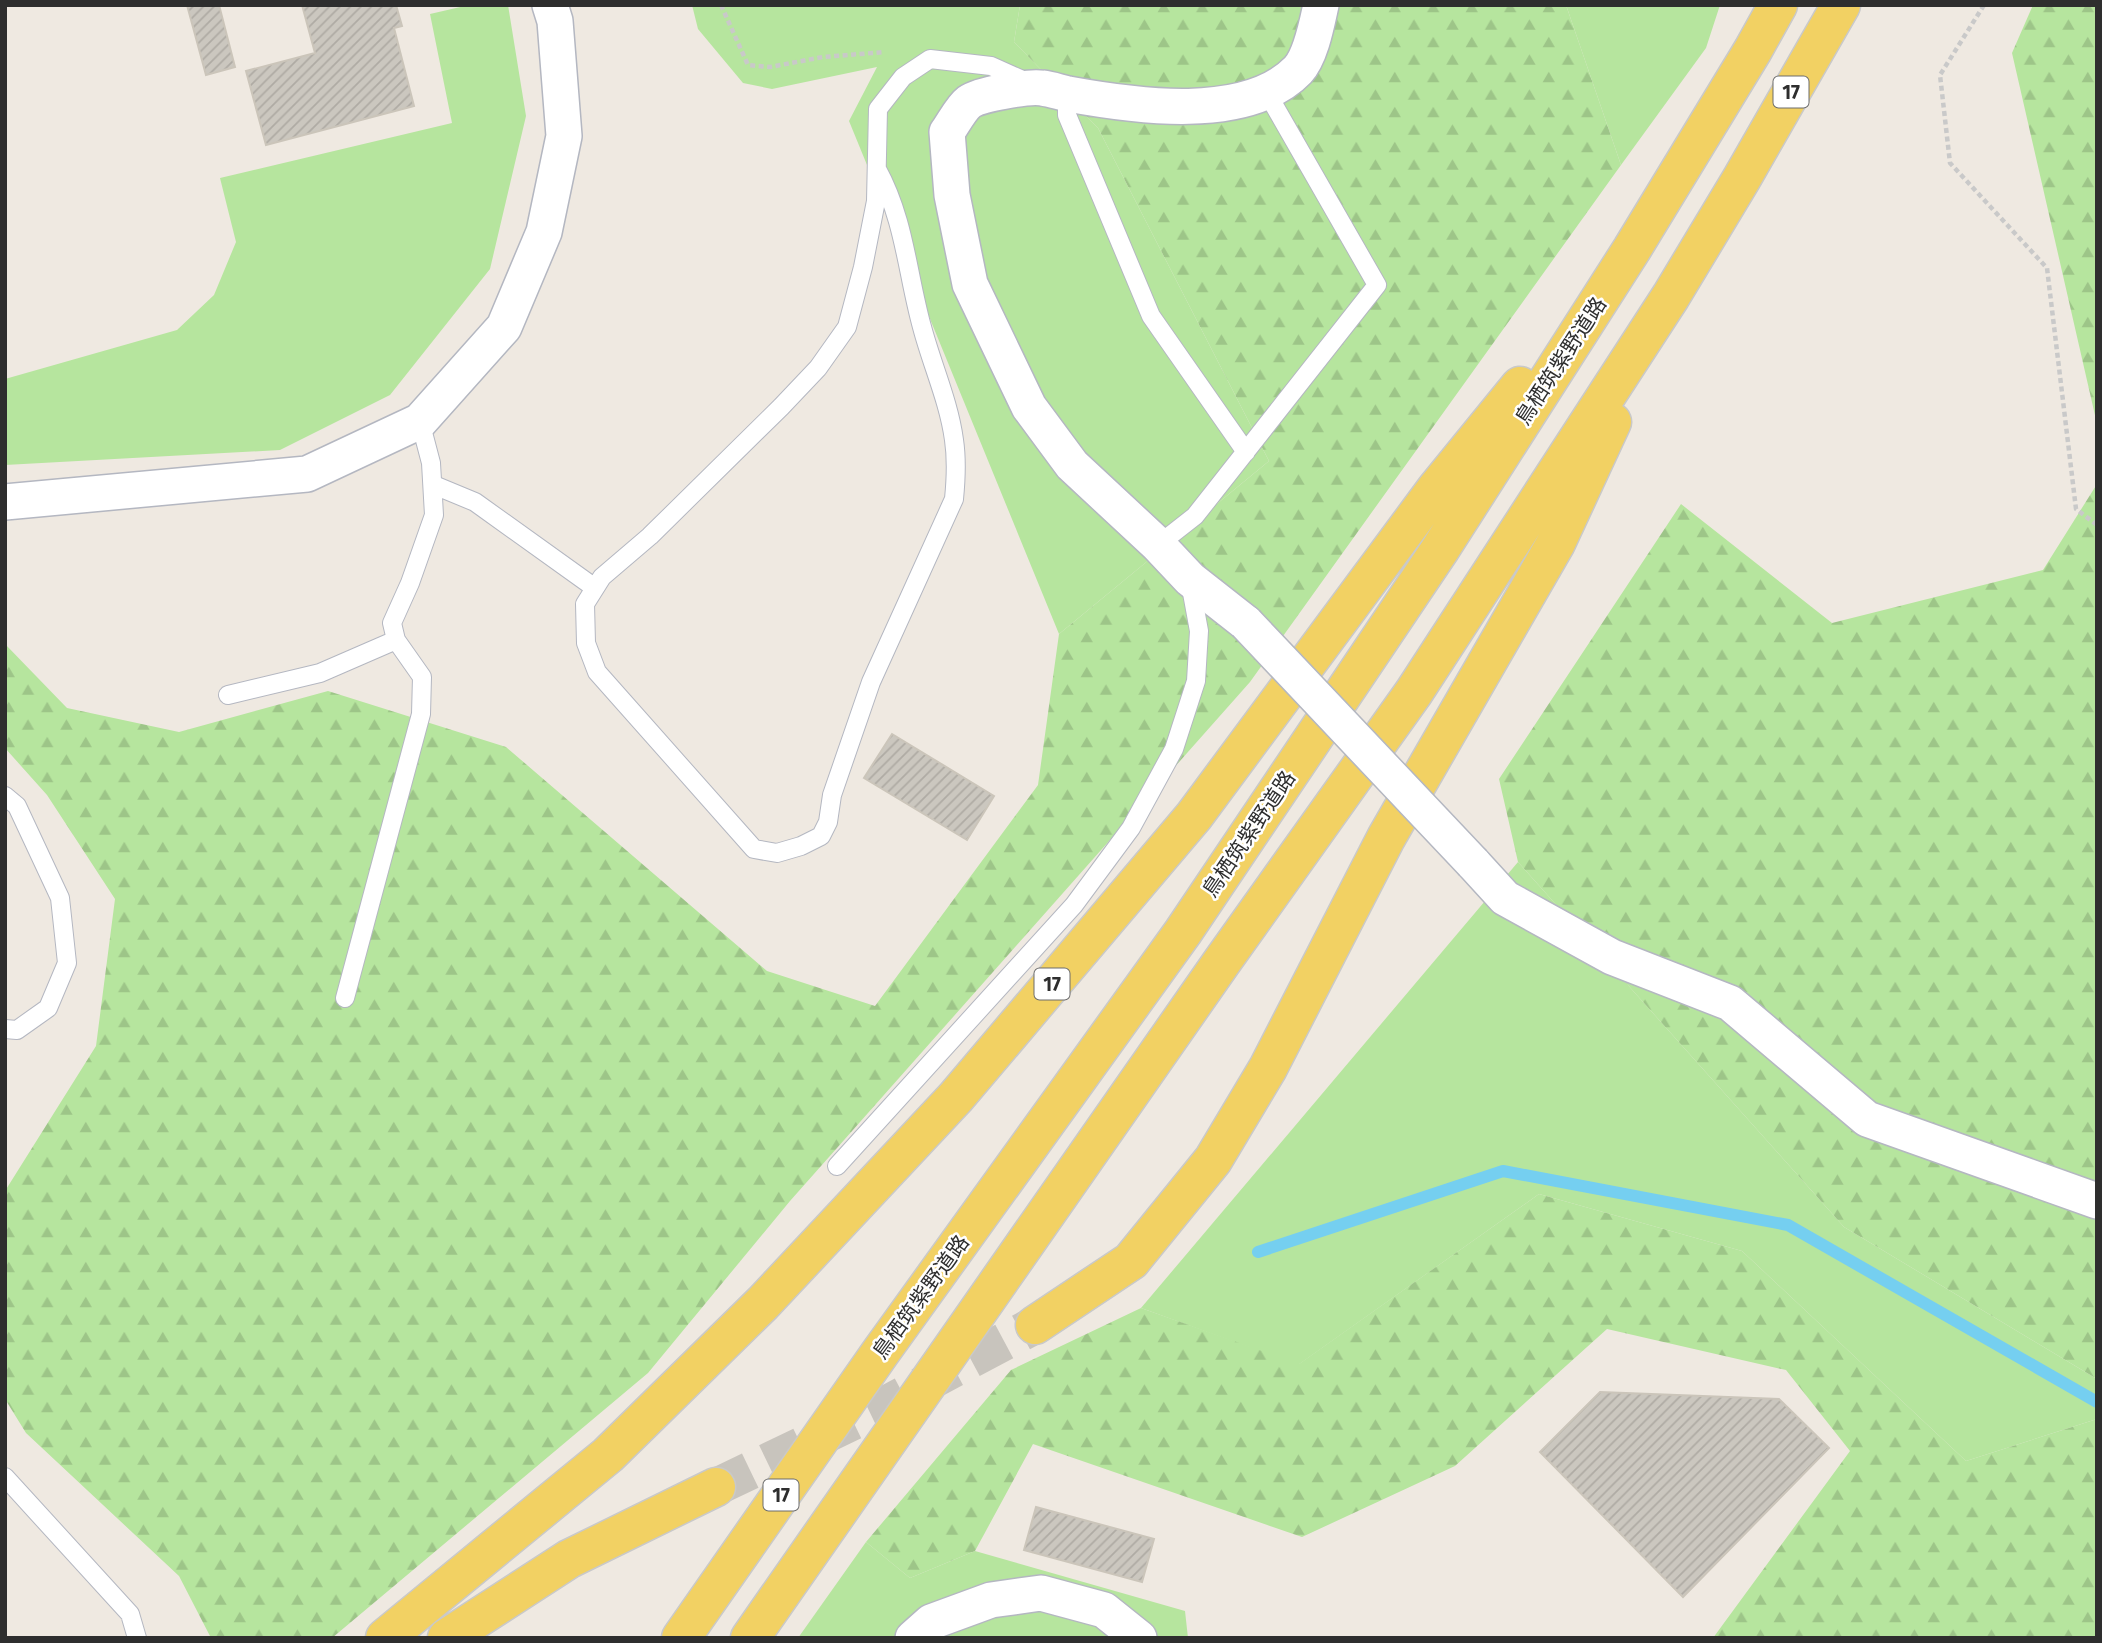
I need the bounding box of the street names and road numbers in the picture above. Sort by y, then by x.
road number: 17 [1774,76,1809,108]
street label: 鳥栖筑紫野道路 [1510,292,1612,430]
street label: 鳥栖筑紫野道路 [1197,766,1301,902]
road number: 17 [1034,968,1070,1000]
street label: 鳥栖筑紫野道路 [867,1230,975,1364]
road number: 17 [764,1480,798,1511]

